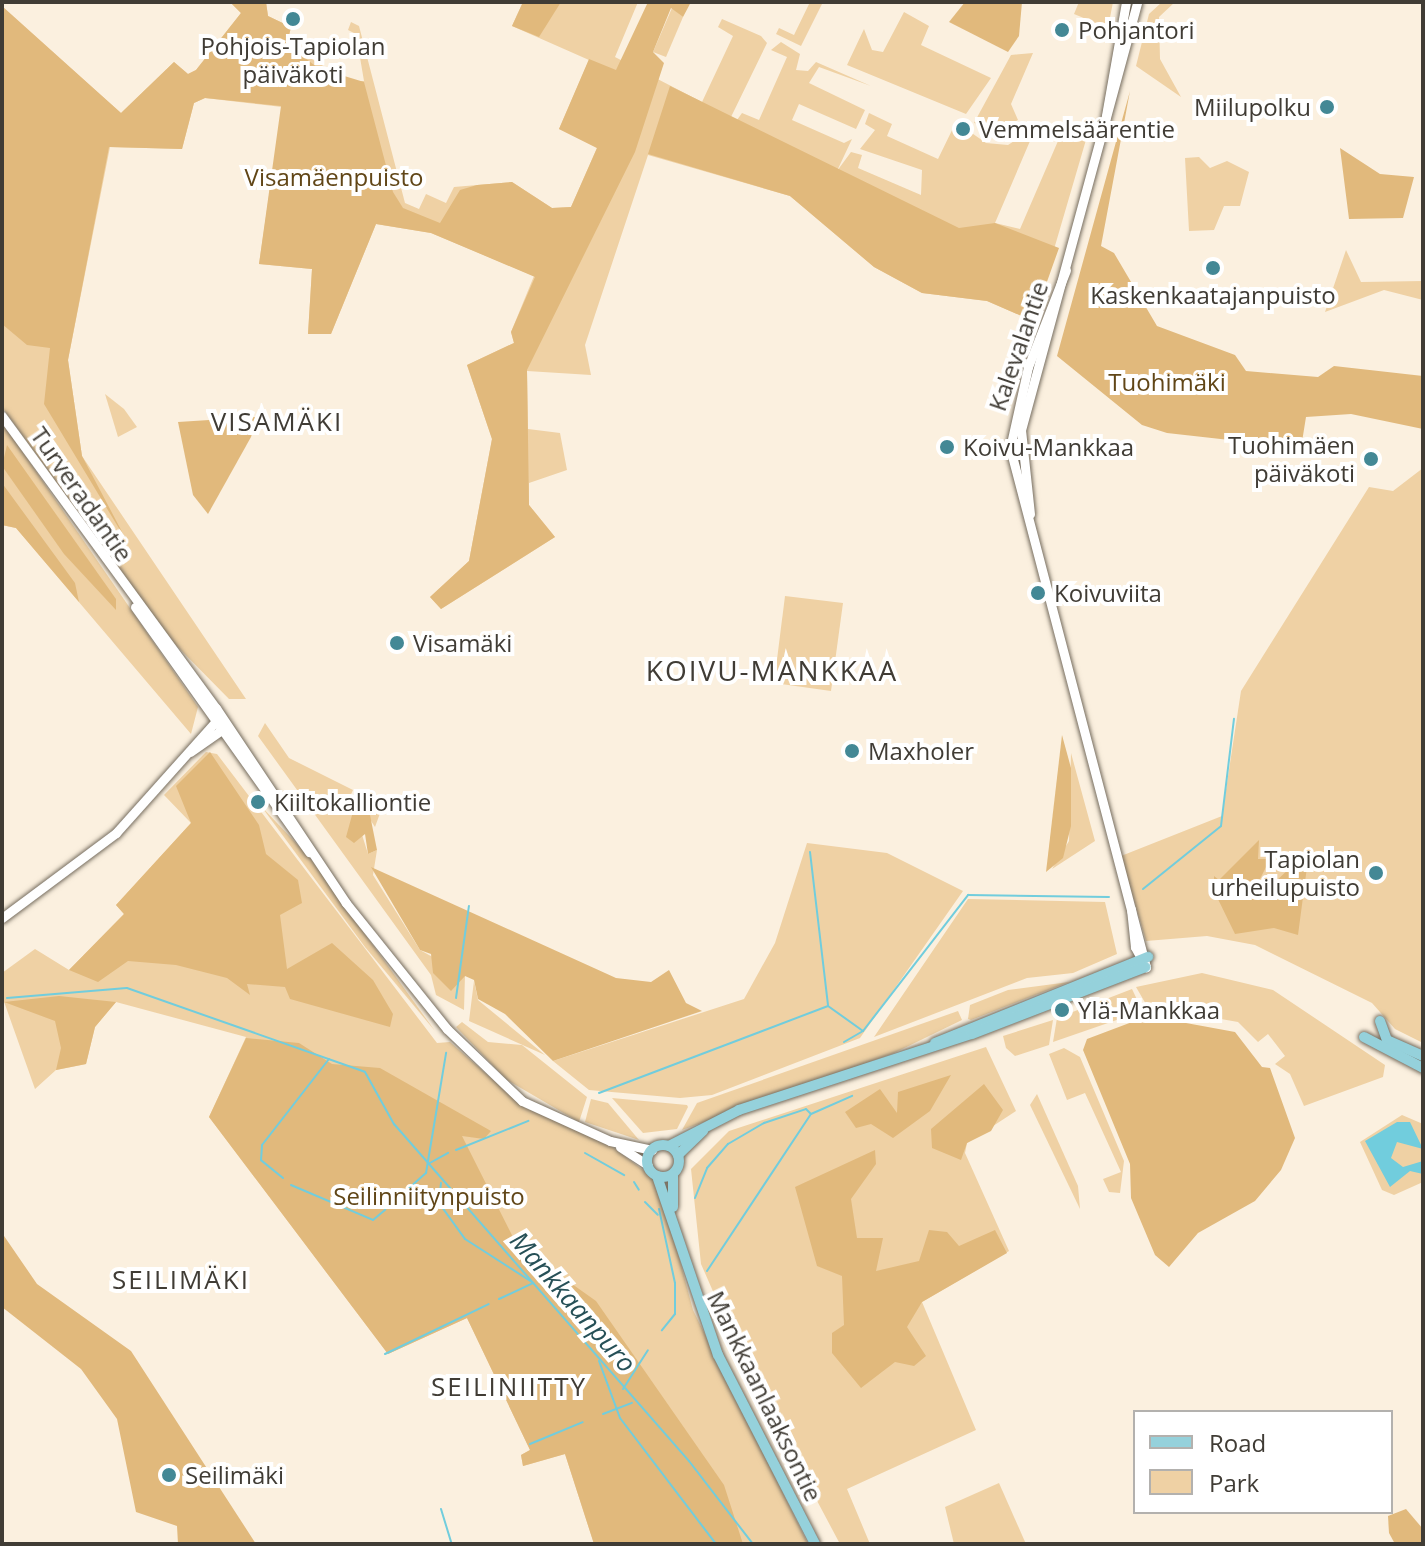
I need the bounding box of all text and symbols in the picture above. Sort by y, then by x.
marker: Pohjois-Tapiolan päiväkoti [284,10,302,28]
place label: Pohjantori [1078,16,1195,44]
marker: Pohjantori [1053,21,1071,39]
place label: Pohjois-Tapiolan päiväkoti [200,32,386,88]
place label: Miilupolku [1194,93,1311,121]
marker: Miilupolku [1318,98,1336,116]
place label: Vemmelsäärentie [979,115,1175,143]
marker: Vemmelsäärentie [954,120,972,138]
park label: Visamäenpuisto [245,163,423,191]
marker: Kaskenkaatajanpuisto [1204,259,1222,277]
street label: Kalevalantie [982,277,1054,415]
place label: Kaskenkaatajanpuisto [1090,281,1336,309]
park label: Tuohimäki [1108,368,1226,396]
district label: VISAMÄKI [211,406,343,438]
street label: Turveradantie [25,421,139,567]
place label: Tuohimäen päiväkoti [1228,431,1355,487]
place label: Koivu-Mankkaa [963,433,1134,461]
marker: Koivu-Mankkaa [938,438,956,456]
marker: Tuohimäen päiväkoti [1362,450,1380,468]
place label: Koivuviita [1054,579,1162,607]
marker: Koivuviita [1029,584,1047,602]
place label: Visamäki [413,629,512,657]
marker: Visamäki [388,634,406,652]
district label: KOIVU-MANKKAA [646,653,898,687]
place label: Maxholer [868,737,974,765]
marker: Maxholer [843,742,861,760]
place label: Kiiltokalliontie [274,788,431,816]
marker: Kiiltokalliontie [249,793,267,811]
place label: Tapiolan urheilupuisto [1211,845,1360,901]
marker: Tapiolan urheilupuisto [1367,864,1385,882]
place label: Ylä-Mankkaa [1078,996,1220,1024]
marker: Ylä-Mankkaa [1053,1001,1071,1019]
park label: Seilinniitynpuisto [333,1182,525,1210]
water label: Mankkaanpuro [503,1225,643,1379]
district label: SEILIMÄKI [112,1264,250,1296]
street label: Mankkaanlaaksontie [702,1286,828,1506]
district label: SEILINIITTY [431,1371,587,1403]
legend [1133,1410,1393,1514]
text: Road [1209,1426,1266,1459]
place label: Seilimäki [185,1461,284,1489]
marker: Seilimäki [160,1466,178,1484]
text: Park [1209,1466,1259,1499]

